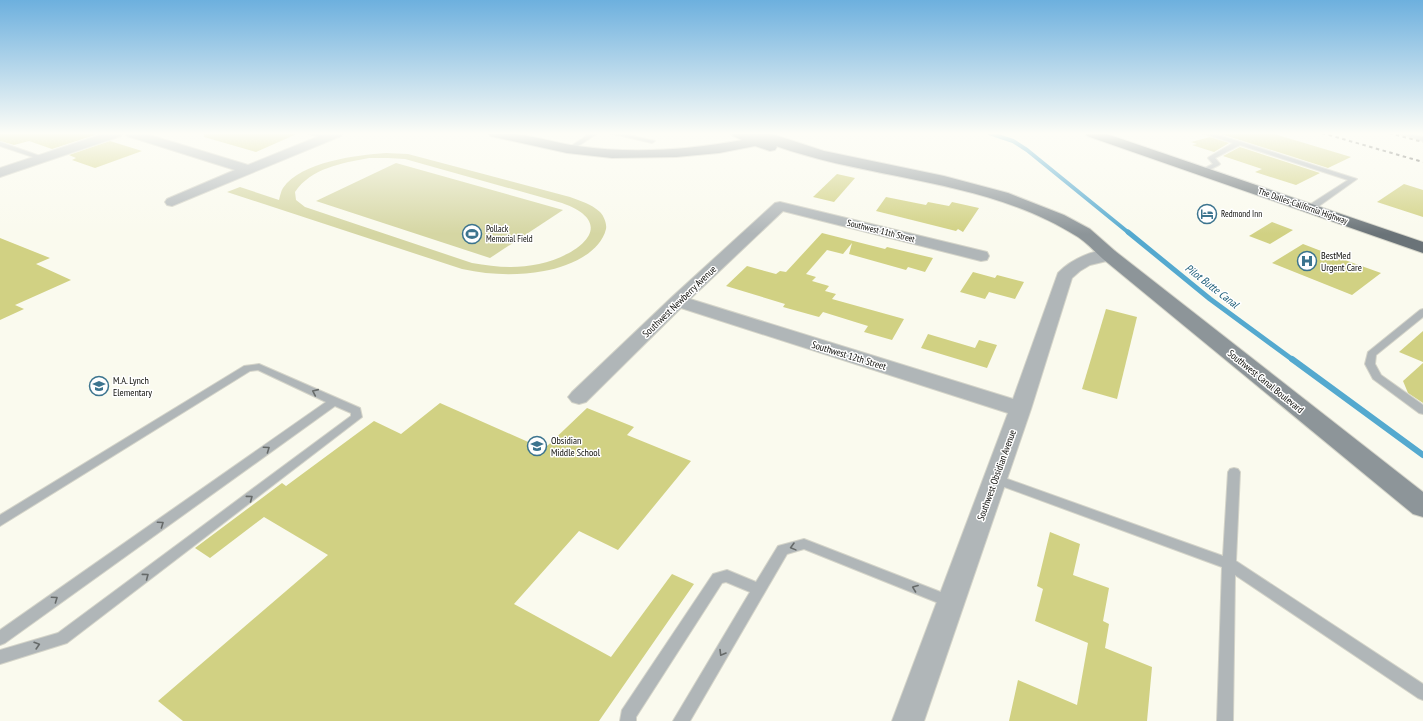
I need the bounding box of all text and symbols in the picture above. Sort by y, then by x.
street label: The Dalles-California Highway [1257,185,1350,226]
hotel icon: Redmond Inn [1196,203,1218,225]
place label: Redmond Inn [1221,208,1262,219]
street label: Southwest 11th Street [846,217,917,244]
sports icon: Pollack Memorial Field [461,223,483,245]
place label: Pollack Memorial Field [486,223,533,244]
place label: BestMed Urgent Care [1321,249,1362,274]
hospital icon: BestMed Urgent Care [1296,250,1318,272]
water label: Pilot Butte Canal [1183,261,1243,312]
street label: Southwest Newberry Avenue [640,263,719,340]
street label: Southwest 12th Street [810,338,888,373]
street label: Southwest Canal Boulevard [1225,347,1306,416]
place label: M.A. Lynch Elementary [113,374,152,399]
school or university icon: M.A. Lynch Elementary [88,375,110,397]
one-way arrow [311,389,319,397]
street label: Southwest Obsidian Avenue [974,428,1019,522]
place label: Obsidian Middle School [551,434,601,459]
school or university icon: Obsidian Middle School [526,435,548,457]
one-way arrow [263,446,270,454]
one-way arrow [245,496,252,503]
one-way arrow [157,521,164,529]
one-way arrow [790,542,797,551]
one-way arrow [141,573,148,580]
one-way arrow [911,584,918,592]
one-way arrow [50,597,57,604]
one-way arrow [34,641,41,650]
one-way arrow [719,649,727,656]

